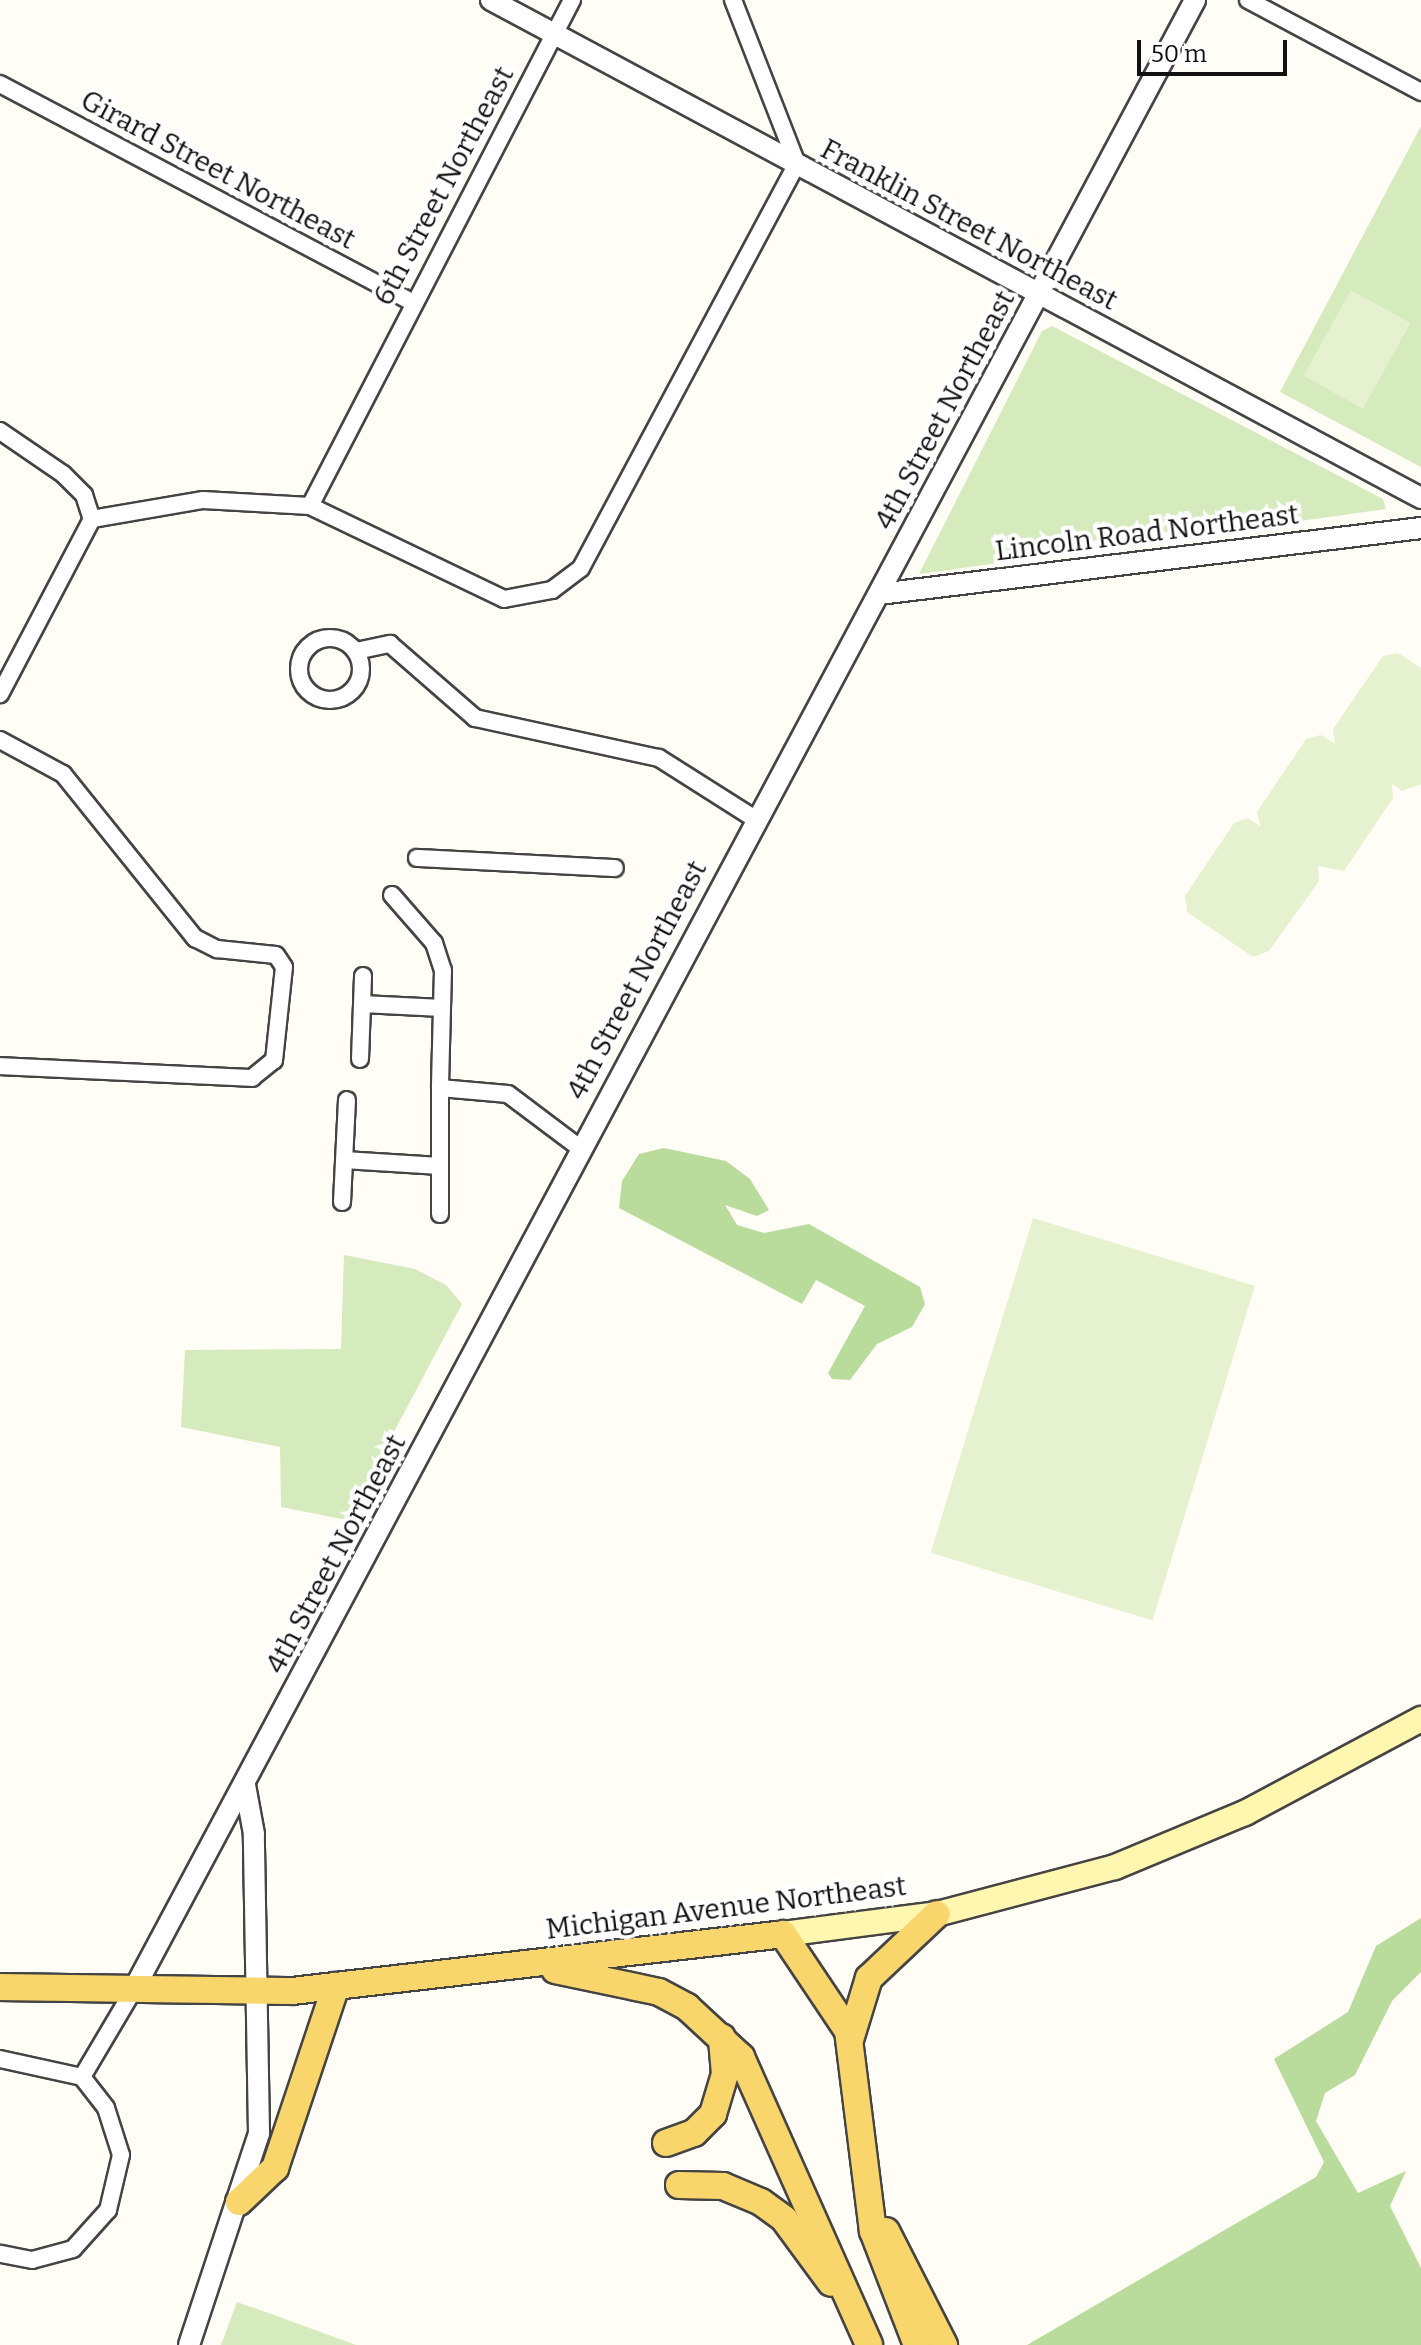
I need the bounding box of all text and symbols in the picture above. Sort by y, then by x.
scale bar [1141,24,1291,74]
text: 50 m [1151,40,1207,68]
street label: 6th Street Northeast [367,61,521,311]
street label: Girard Street Northeast [75,83,361,257]
street label: Franklin Street Northeast [815,132,1123,318]
street label: 4th Street Northeast [868,285,1022,535]
street label: Lincoln Road Northeast [993,498,1301,568]
street label: 4th Street Northeast [560,855,714,1105]
street label: 4th Street Northeast [259,1429,413,1679]
street label: Michigan Avenue Northeast [544,1869,908,1947]

